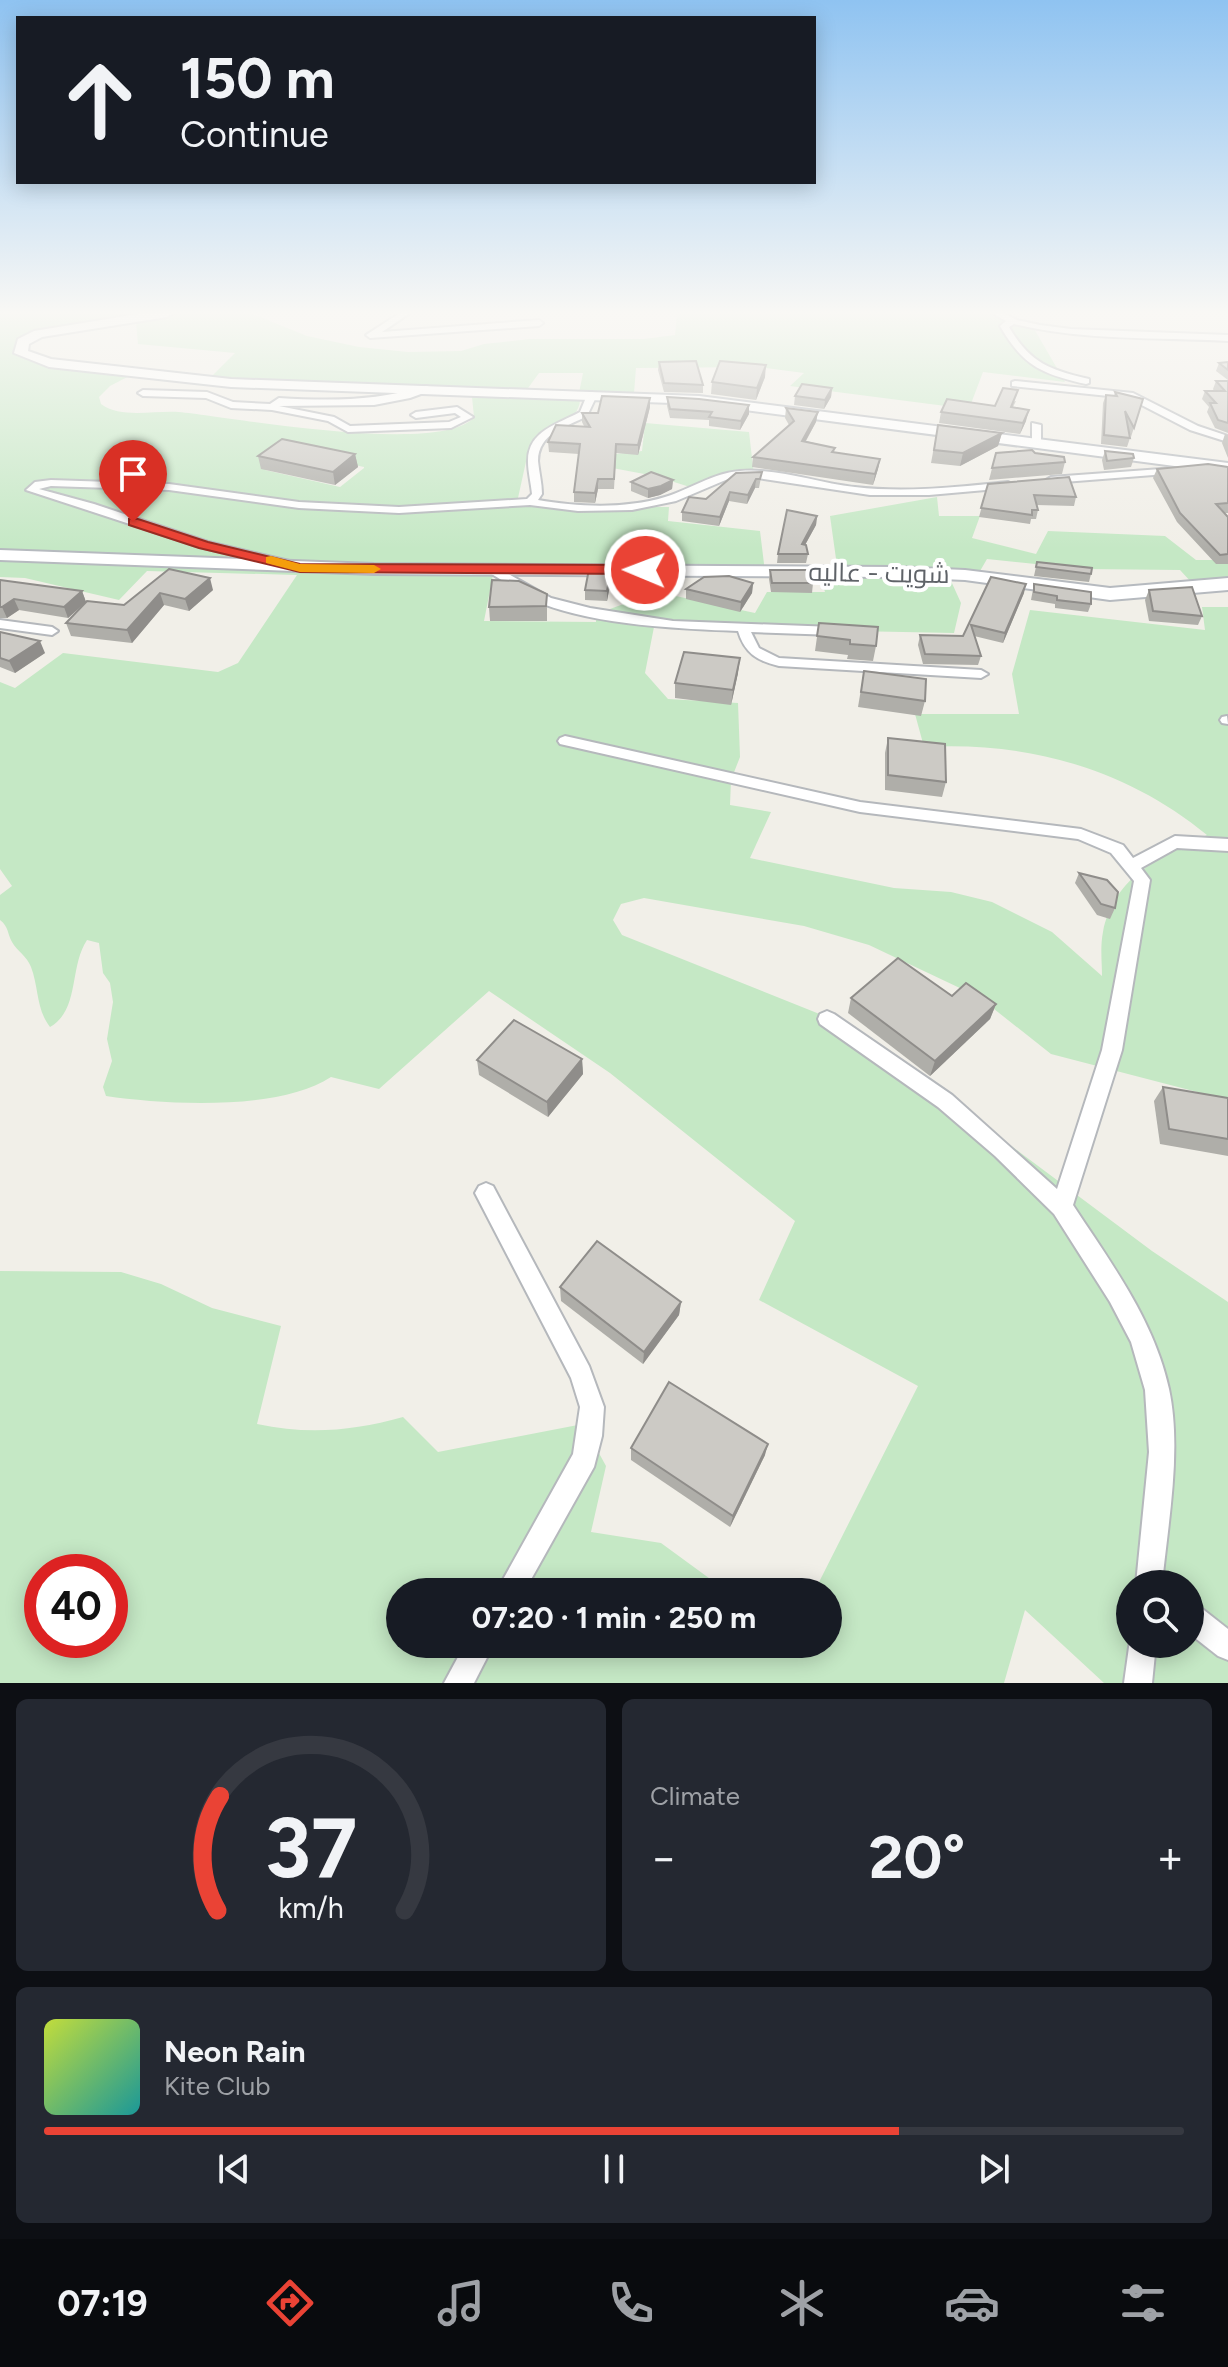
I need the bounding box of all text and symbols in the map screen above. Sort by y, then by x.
text: 150 m [180,45,335,112]
icon: ahead [48,48,152,152]
text: Continue [180,113,329,156]
pin [99,440,167,522]
icon: arrive [111,452,155,496]
position arrow [603,528,687,612]
street label: شويت - عاليه [808,556,950,590]
speed limit sign: 40 [24,1554,128,1658]
map controls [1116,1570,1204,1658]
button: search [1116,1570,1204,1658]
text: 07:20 · 1 min · 250 m [472,1599,756,1636]
text: Climate [650,1780,740,1812]
text: 37 [265,1798,357,1898]
text: 20° [869,1821,965,1893]
text: − [650,1831,677,1884]
text: + [1157,1831,1184,1884]
text: km/h [278,1891,344,1925]
text: Neon Rain [164,2033,306,2070]
text: Kite Club [164,2070,270,2102]
icon: previous [212,2147,256,2191]
icon: pause [592,2147,636,2191]
icon: next [972,2147,1016,2191]
icon: directions [262,2275,318,2331]
icon: music [433,2275,489,2331]
icon: phone [603,2275,659,2331]
icon: climate [774,2275,830,2331]
icon: car [944,2275,1000,2331]
icon: filters [1115,2275,1171,2331]
text: 07:19 [57,2282,148,2325]

